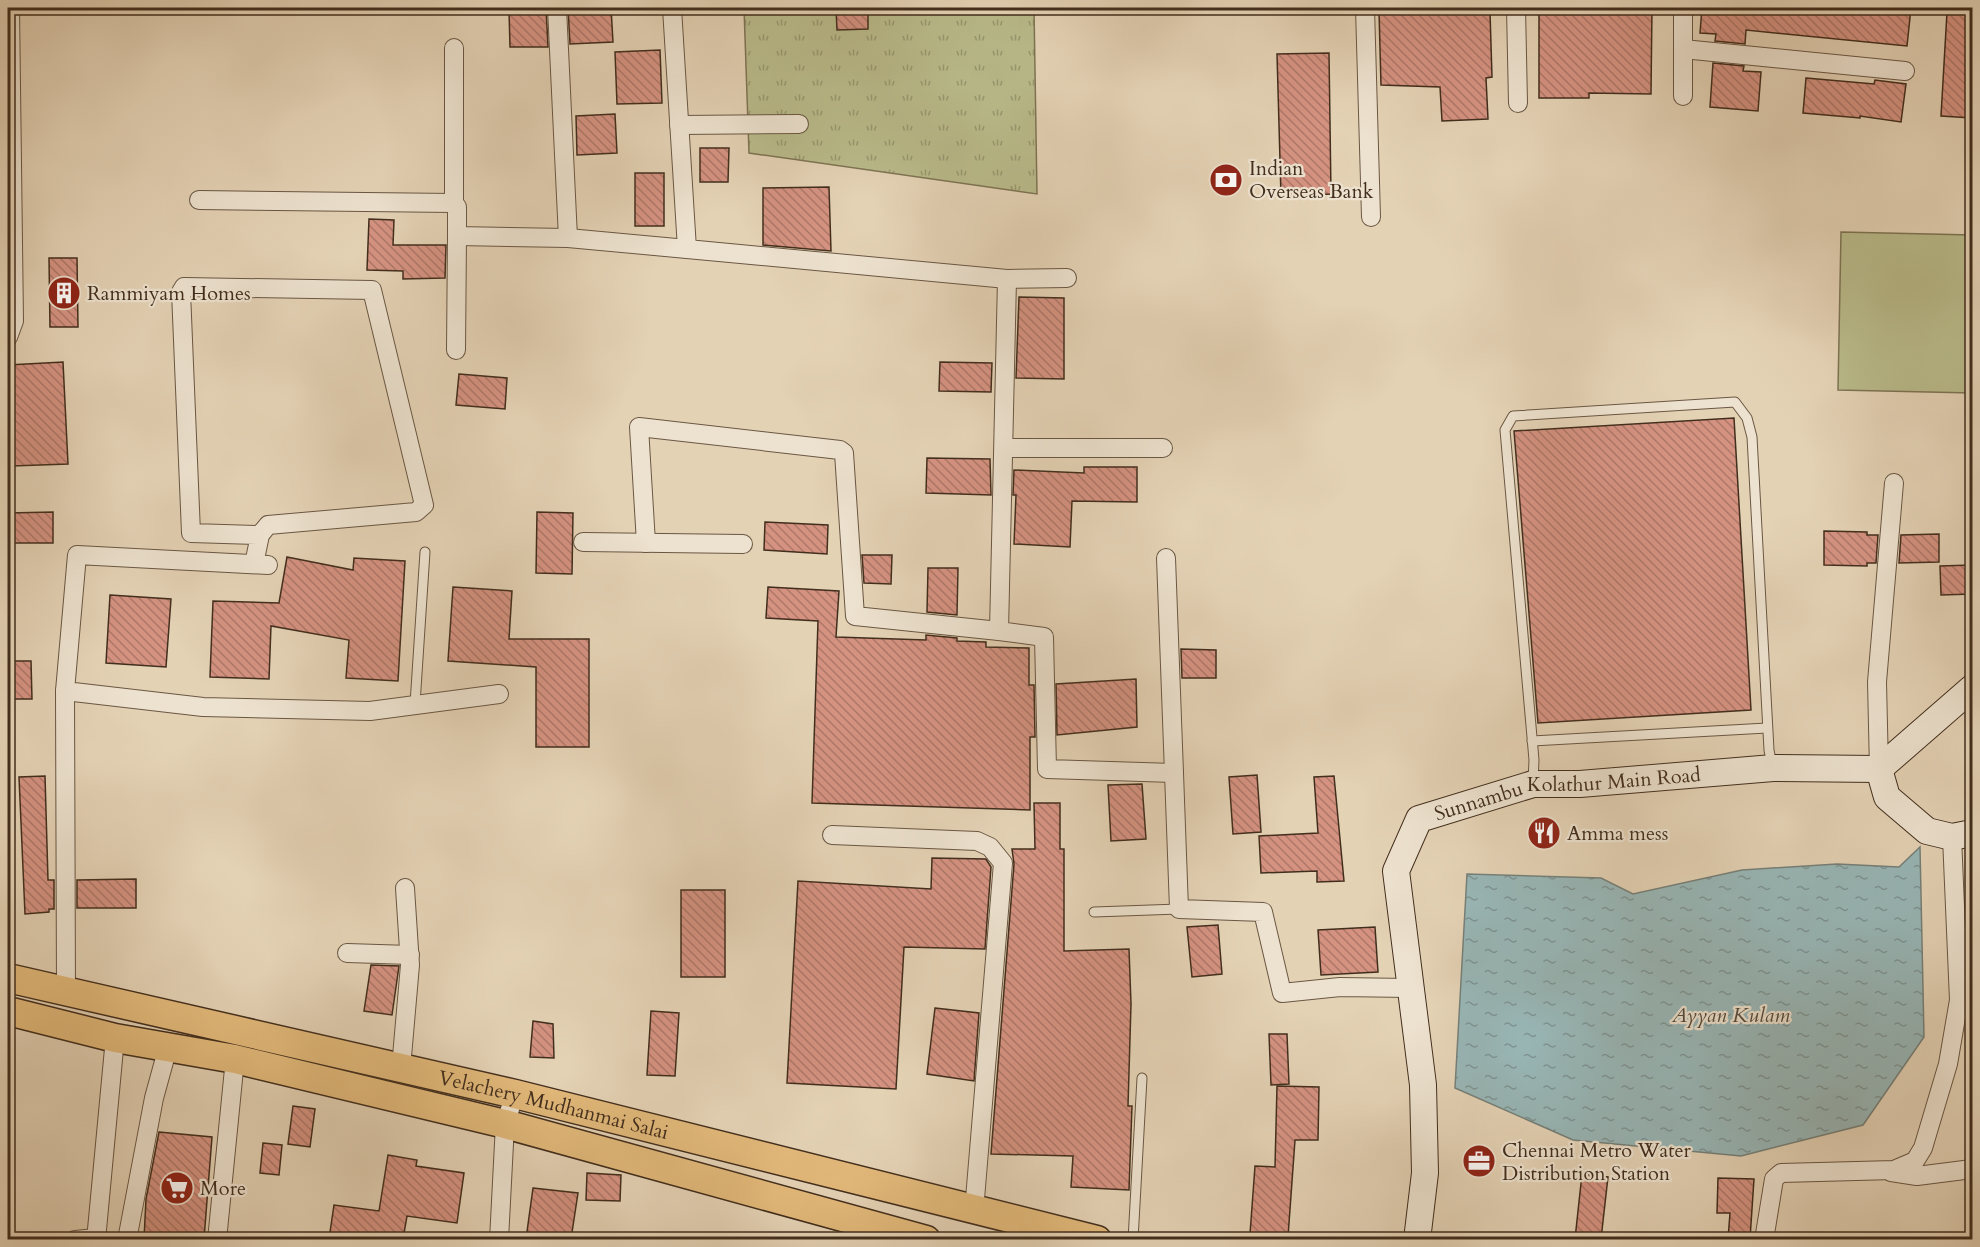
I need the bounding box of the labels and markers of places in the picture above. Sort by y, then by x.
place label: Indian Overseas Bank [1249,155,1374,205]
bank icon: Indian Overseas Bank [1208,162,1244,198]
building icon: Rammiyam Homes [46,275,82,311]
place label: Rammiyam Homes [87,280,251,307]
restaurant icon: Amma mess [1526,815,1562,851]
place label: Amma mess [1567,820,1668,847]
place label: Chennai Metro Water Distribution Station [1502,1137,1692,1187]
office icon: Chennai Metro Water Distribution Station [1461,1143,1497,1179]
supermarket icon: More [159,1170,195,1206]
place label: More [200,1175,246,1202]

